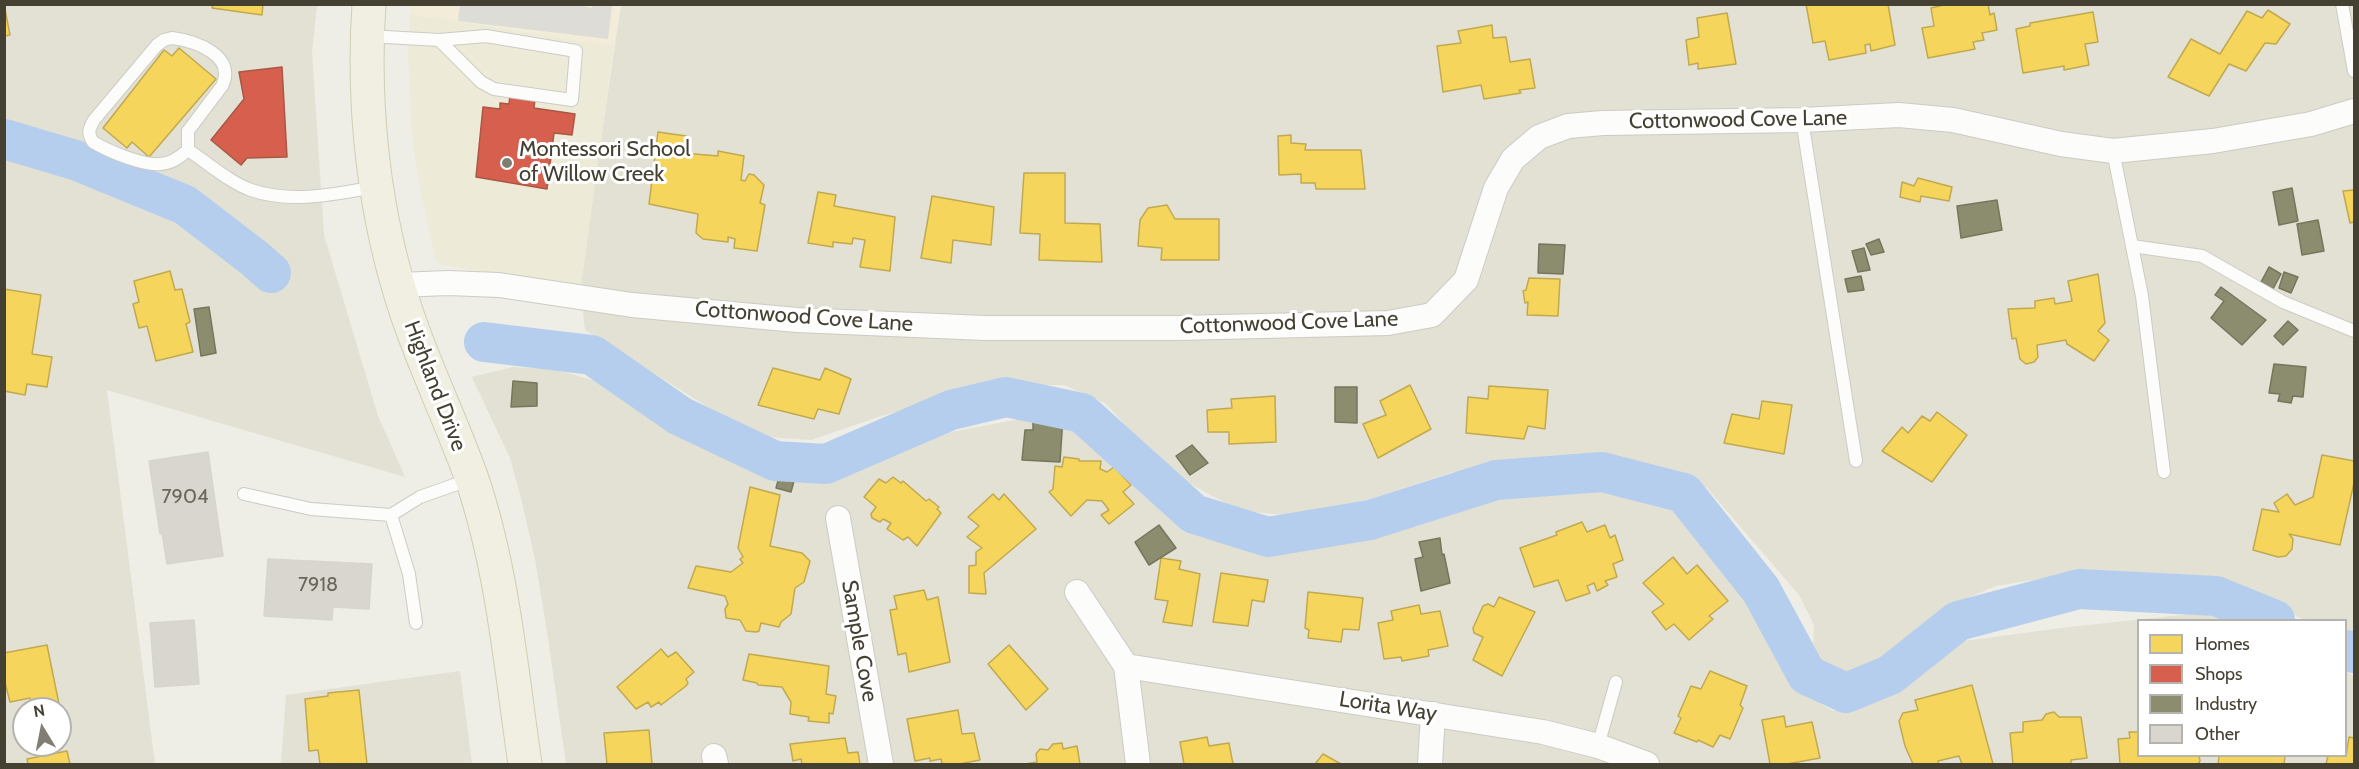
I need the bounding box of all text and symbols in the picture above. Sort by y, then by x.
street label: Cottonwood Cove Lane [1629,105,1847,135]
place label: Montessori School of Willow Creek [519,137,690,188]
marker: Montessori School of Willow Creek [500,156,514,170]
street label: Cottonwood Cove Lane [694,296,914,338]
street label: Cottonwood Cove Lane [1179,306,1399,340]
street label: Highland Drive [398,317,472,455]
house number: 7904 [162,485,208,509]
house number: 7918 [298,573,338,597]
street label: Sample Cove [835,578,883,704]
legend [2137,619,2347,757]
text: Homes [2195,633,2250,655]
text: Shops [2195,663,2243,685]
street label: Lorita Way [1337,686,1439,728]
text: Industry [2195,693,2257,715]
north arrow [12,697,72,757]
text: N [32,700,46,721]
text: Other [2195,723,2240,745]

